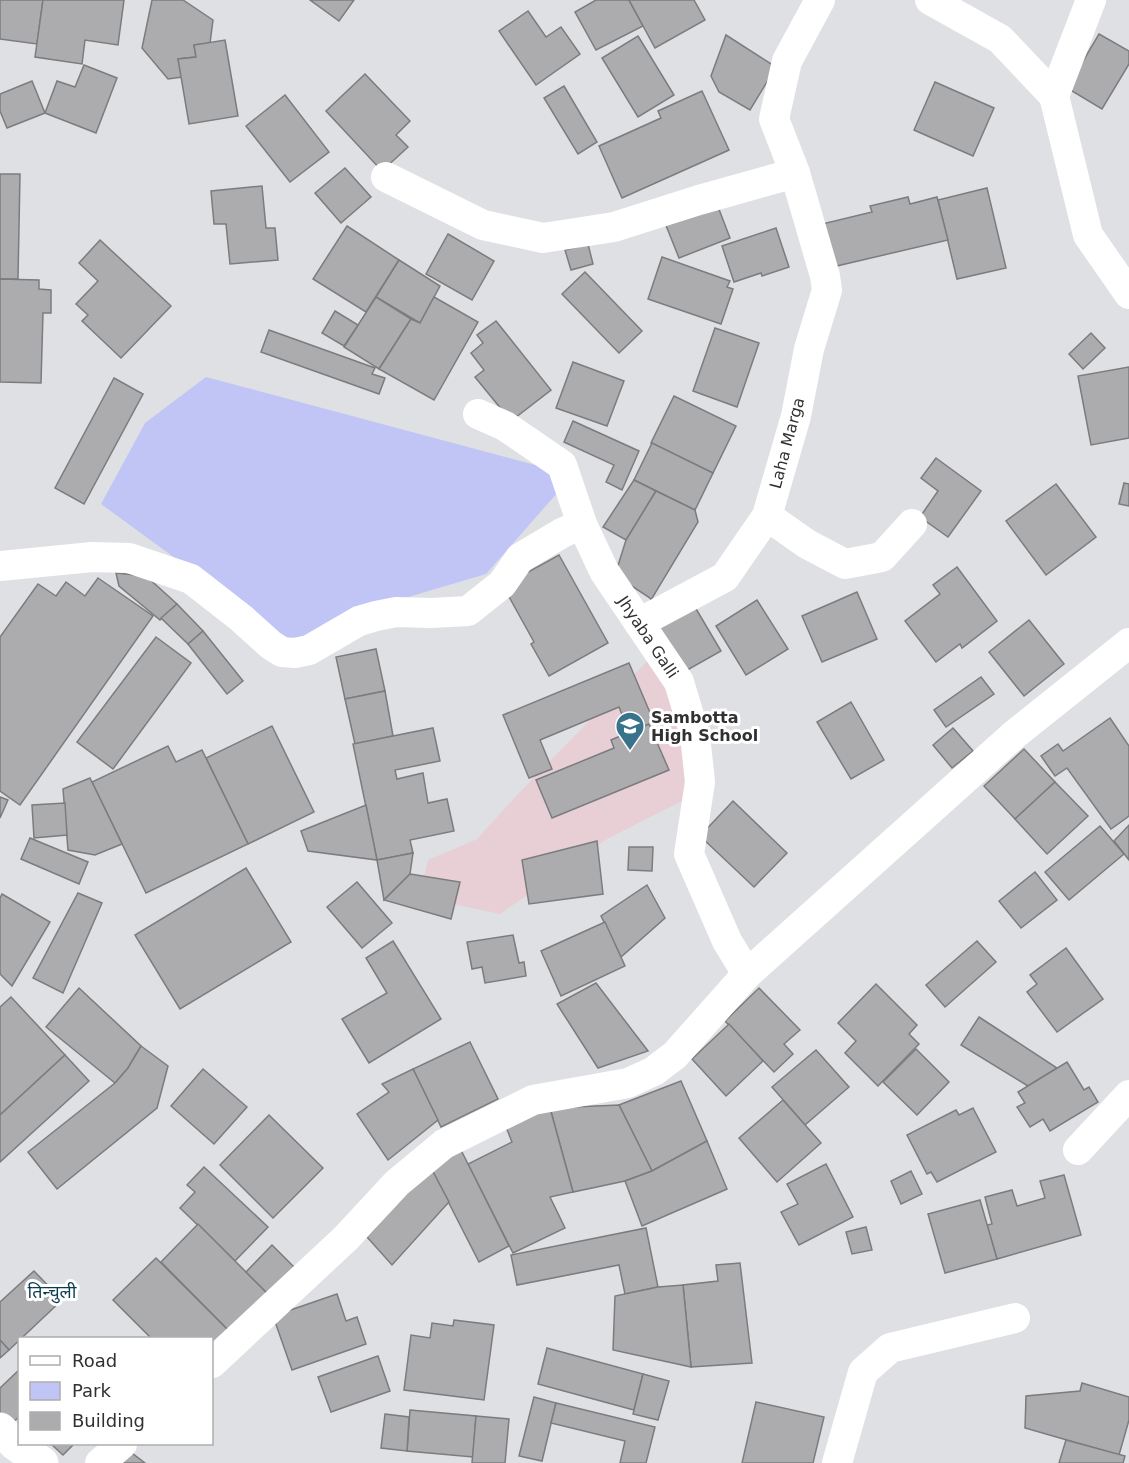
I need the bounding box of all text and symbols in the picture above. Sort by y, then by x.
street label: Laha Marga [766,395,808,491]
street label: Jhyaba Galli [613,592,682,682]
place label: Sambotta High School [651,708,758,745]
school or university icon: Sambotta High School [614,710,646,752]
district label: तिन्चुली [28,1281,77,1304]
legend [18,1337,213,1445]
text: Road [72,1350,117,1371]
text: Park [72,1380,111,1401]
text: Building [72,1410,145,1431]

